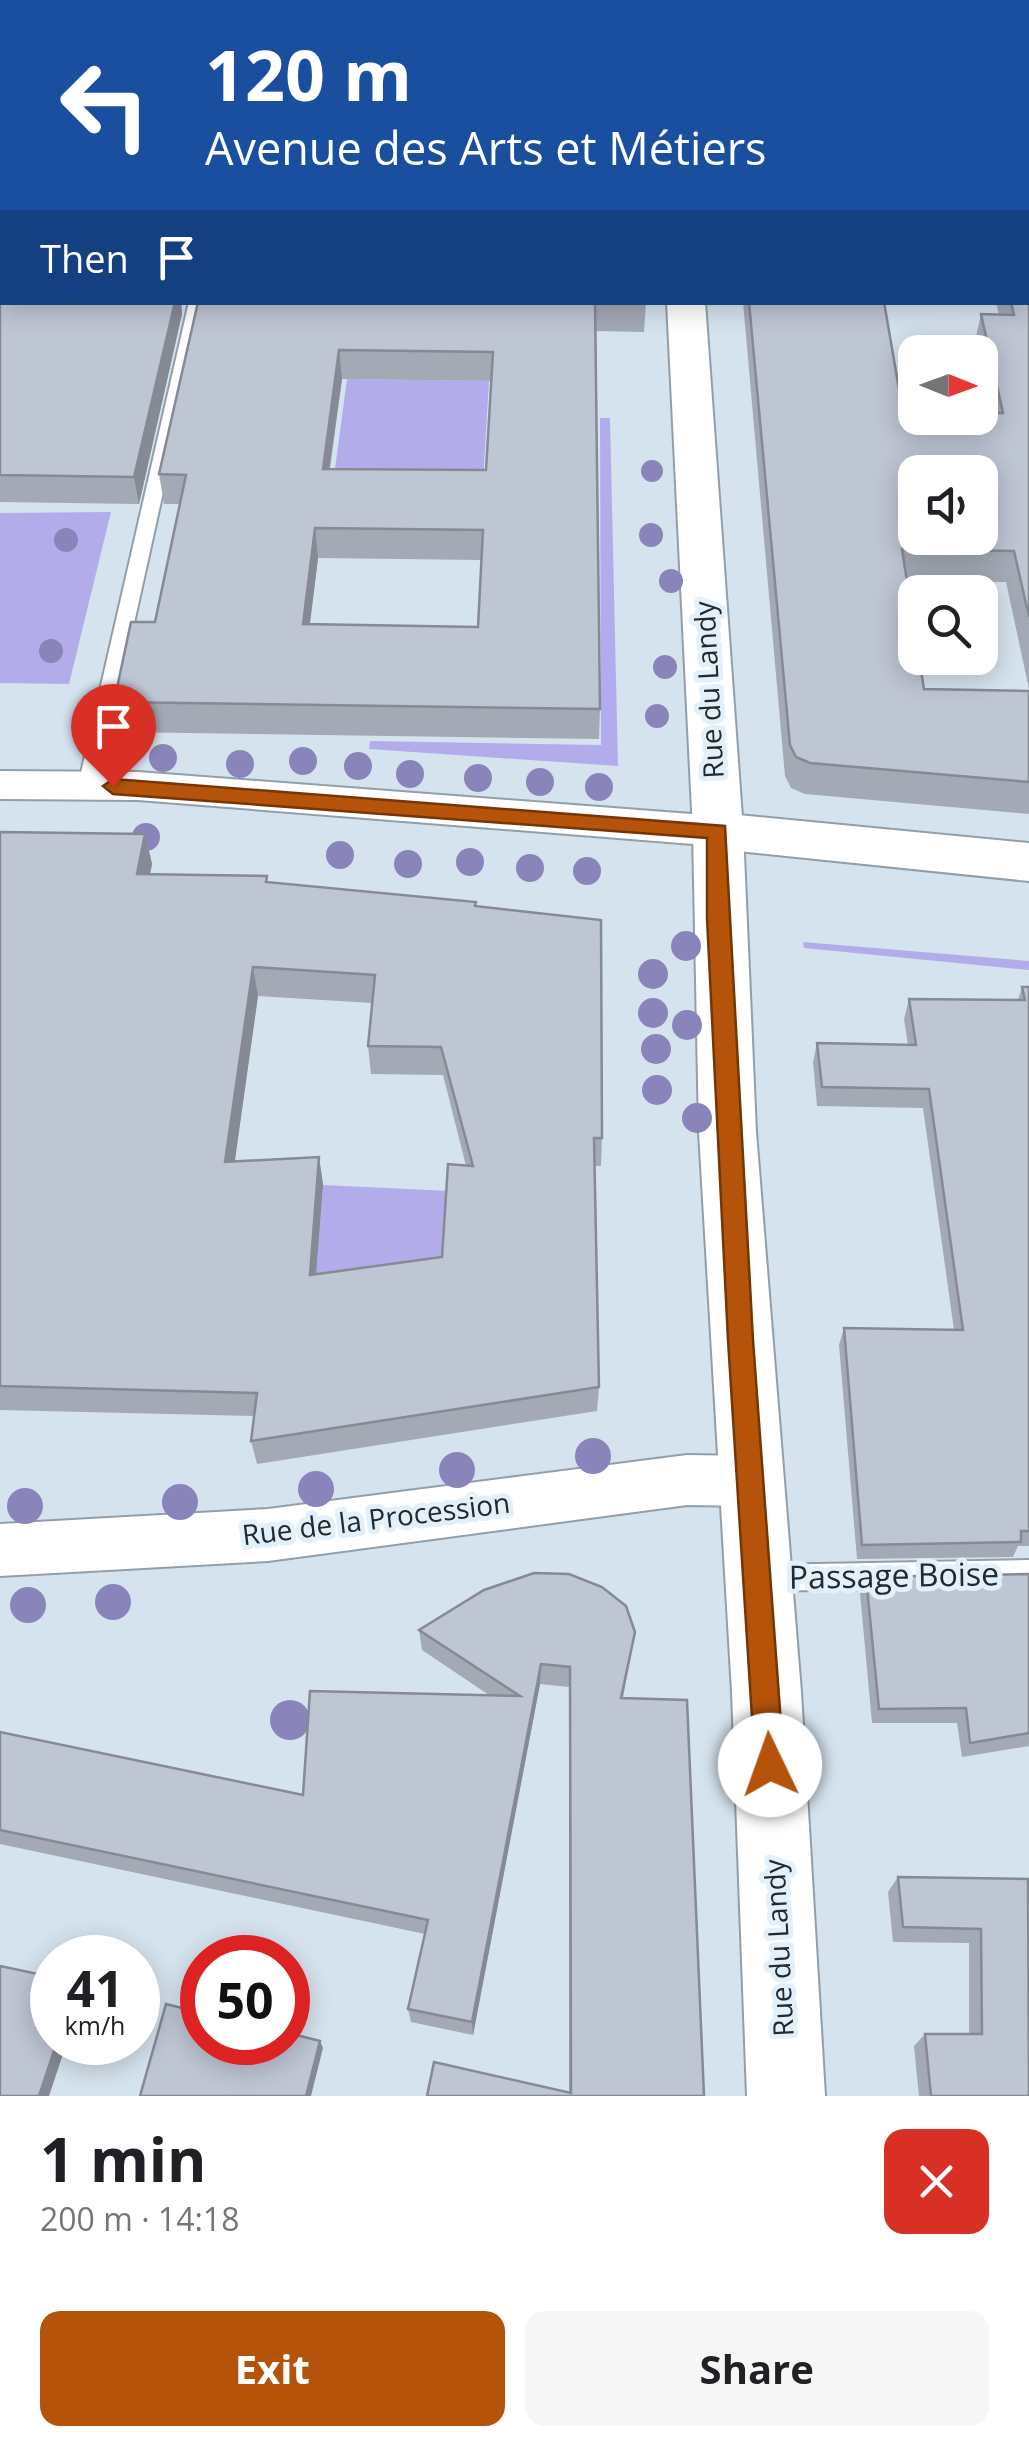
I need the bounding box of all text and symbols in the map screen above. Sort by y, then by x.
text: 120 m [205,26,412,122]
icon: left [40,40,170,170]
text: Avenue des Arts et Métiers [205,117,767,178]
icon: arrive [149,230,204,285]
text: Then [40,232,129,284]
north arrow [898,335,998,435]
map controls [898,335,998,675]
button: sound [898,455,998,555]
button: search [898,575,998,675]
street label: Rue du Landy [684,599,732,780]
pin [71,684,156,787]
icon: arrive [86,699,141,754]
street label: Rue de la Procession [240,1483,512,1553]
street label: Passage Boise [789,1551,999,1598]
position arrow [718,1713,822,1817]
street label: Rue du Landy [754,1857,802,2038]
speed limit sign: 50 [180,1935,310,2065]
text: 41 [66,1954,124,2022]
text: km/h [65,2008,125,2042]
text: 1 min [40,2118,207,2200]
button: close [884,2129,989,2234]
text: 200 m · 14:18 [40,2197,239,2240]
button: Exit [40,2311,505,2426]
button: Share [525,2311,989,2426]

